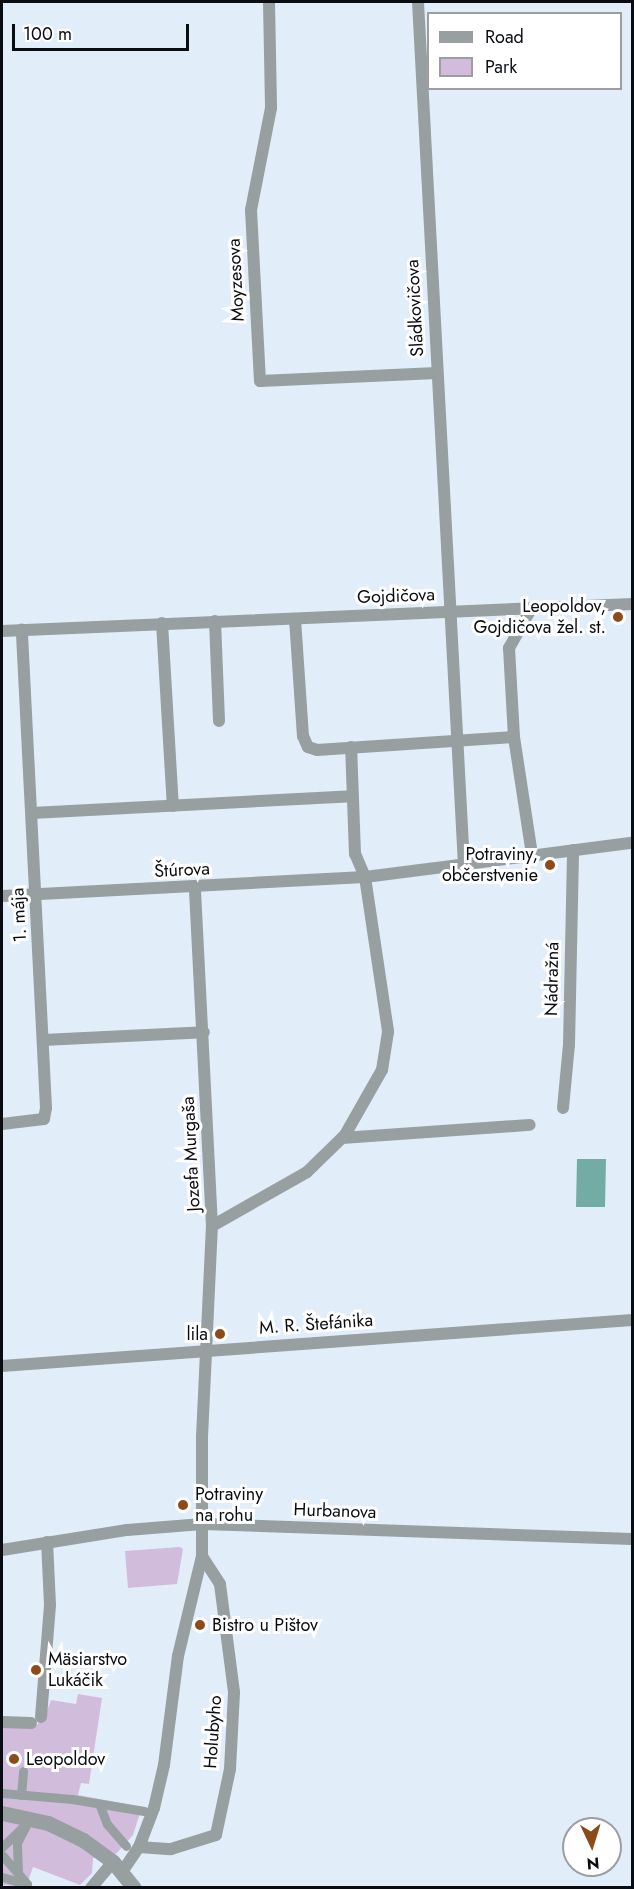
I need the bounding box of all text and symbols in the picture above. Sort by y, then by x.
scale bar [15,12,192,50]
legend [427,12,622,90]
text: 100 m [23,21,72,47]
text: Road [485,24,524,50]
text: Park [485,54,517,80]
street label: Moyzesova [223,238,249,322]
street label: Sládkovičova [402,259,428,357]
street label: Gojdičova [357,584,435,608]
place label: Leopoldov, Gojdičova žel. st. [473,596,606,638]
marker: Leopoldov, Gojdičova žel. st. [611,610,625,624]
place label: Potraviny, občerstvenie [442,844,538,886]
street label: Štúrova [154,858,210,882]
marker: Potraviny, občerstvenie [543,858,557,872]
street label: 1. mája [7,887,31,943]
street label: Nádražná [541,942,563,1016]
street label: Jozefa Murgaša [177,1096,205,1212]
street label: M. R. Štefánika [258,1309,374,1339]
place label: lila [186,1323,208,1345]
marker: lila [213,1327,227,1341]
place label: Potraviny na rohu [195,1484,263,1526]
marker: Potraviny na rohu [176,1498,190,1512]
street label: Hurbanova [293,1499,377,1523]
place label: Bistro u Pištov [212,1614,318,1636]
marker: Bistro u Pištov [193,1618,207,1632]
place label: Mäsiarstvo Lukáčik [48,1649,127,1692]
marker: Mäsiarstvo Lukáčik [29,1663,43,1677]
street label: Holubyho [200,1695,226,1769]
place label: Leopoldov [26,1748,105,1770]
marker: Leopoldov [7,1752,21,1766]
north arrow [562,1817,622,1877]
text: N [586,1852,600,1875]

